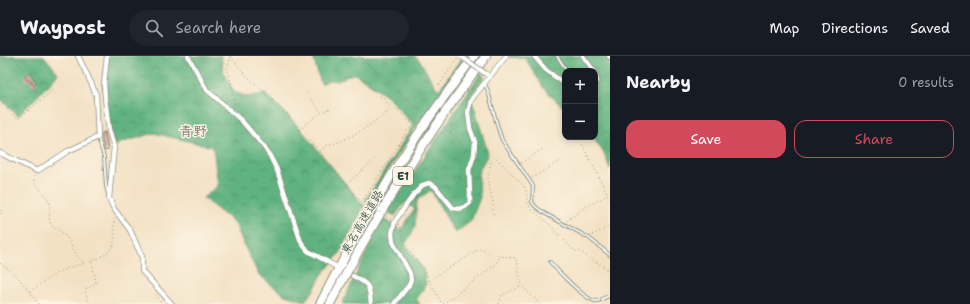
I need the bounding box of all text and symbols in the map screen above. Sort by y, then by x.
search box [129,10,409,46]
text: Waypost [20,15,105,40]
icon: search [143,17,165,39]
text: Search here [175,18,261,38]
text: Map [770,19,800,37]
text: Directions [822,19,888,37]
text: Saved [910,19,950,37]
map controls [562,68,598,140]
button: + [562,68,598,104]
text: Nearby [626,71,691,93]
text: 0 results [898,74,954,91]
button: − [562,104,598,140]
button: Save [626,120,786,158]
button: Share [794,120,954,158]
district label: 青野 [179,122,207,140]
road number: E1 [393,167,413,185]
street label: 東名高速道路 [337,187,387,257]

